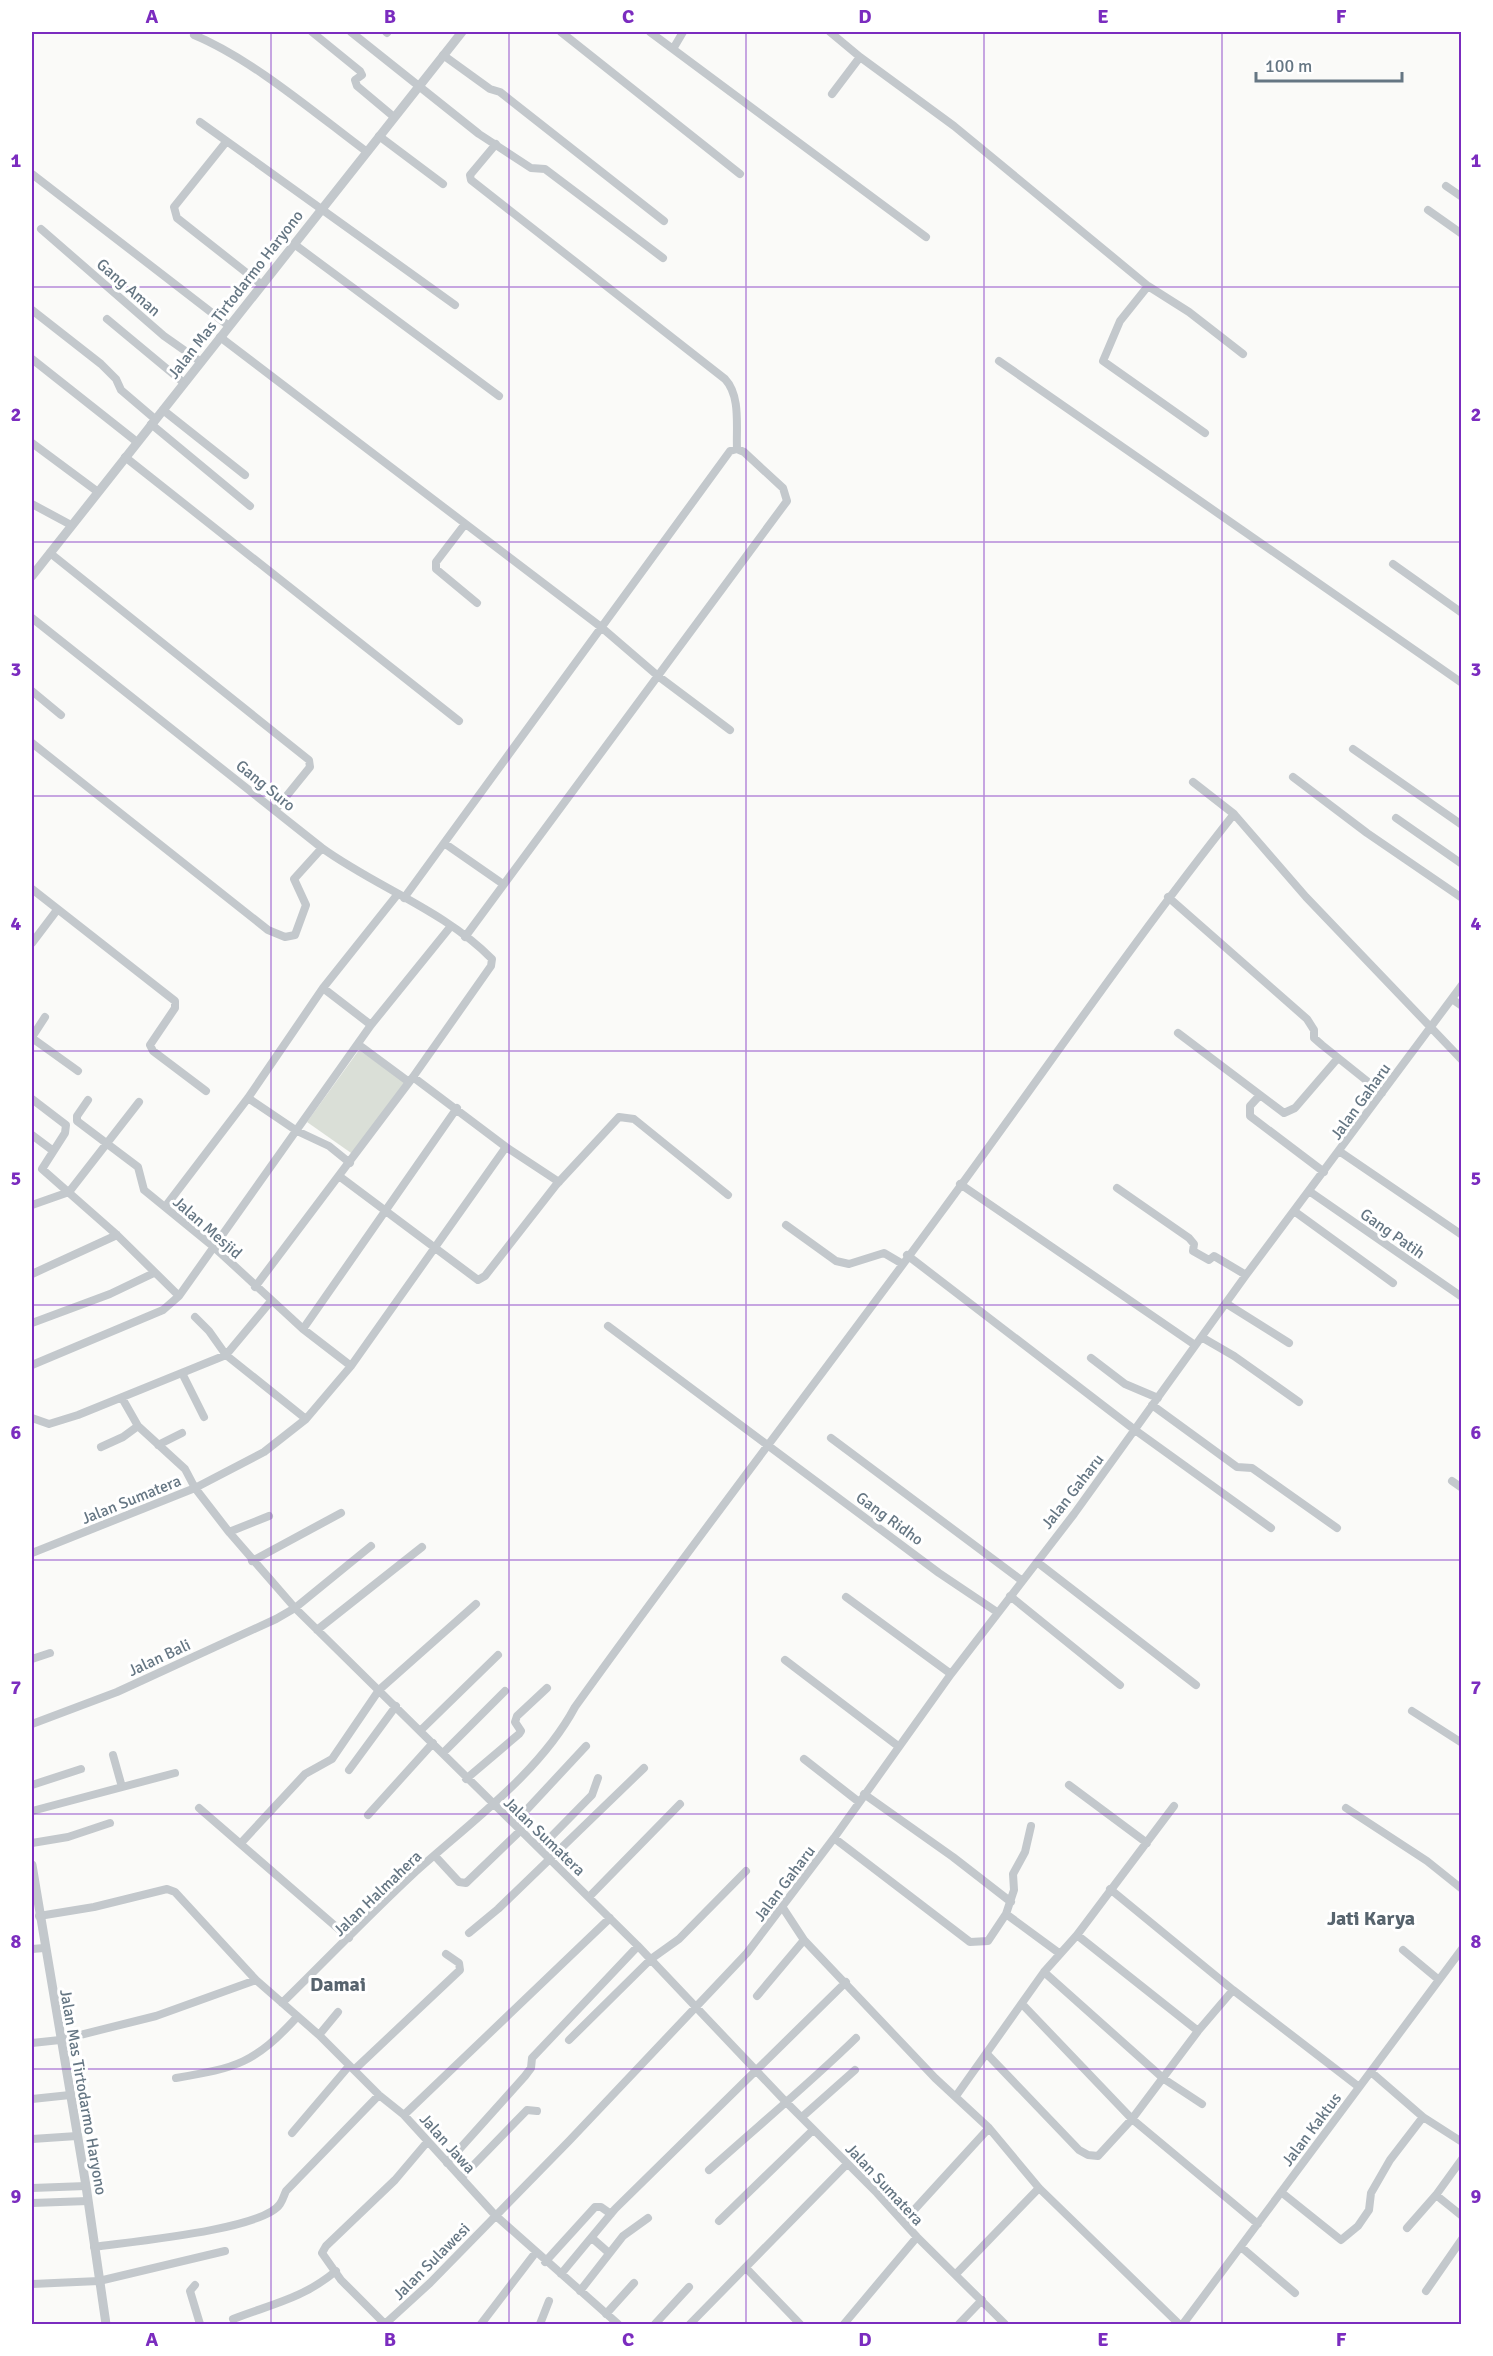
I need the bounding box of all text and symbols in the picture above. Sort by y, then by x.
text: A [146,4,159,29]
text: B [384,4,396,29]
text: C [622,4,634,29]
text: D [858,4,872,29]
text: E [1097,4,1109,29]
text: F [1336,4,1347,29]
scale bar [1256,45,1402,83]
text: 100 m [1265,55,1312,77]
text: 1 [11,148,22,173]
text: 1 [1471,148,1482,173]
street label: Jalan Mas Tirtodarmo Haryono [164,206,308,383]
street label: Gang Aman [92,254,165,321]
text: 2 [11,402,21,427]
text: 2 [1471,402,1481,427]
text: 3 [11,657,21,682]
text: 3 [1471,657,1481,682]
street label: Gang Suro [232,756,299,816]
text: 4 [11,911,22,936]
text: 4 [1471,911,1482,936]
street label: Jalan Gaharu [1326,1059,1395,1144]
text: 5 [11,1166,21,1191]
text: 5 [1471,1166,1481,1191]
street label: Jalan Mesjid [169,1192,246,1263]
street label: Gang Patih [1356,1204,1429,1263]
text: 6 [11,1420,22,1445]
text: 6 [1471,1420,1482,1445]
street label: Jalan Gaharu [1037,1450,1108,1533]
street label: Jalan Sumatera [79,1471,184,1529]
street label: Gang Ridho [852,1488,927,1550]
street label: Jalan Bali [125,1635,194,1681]
text: 7 [11,1675,22,1700]
text: 7 [1471,1675,1482,1700]
street label: Jalan Sumatera [499,1793,589,1881]
street label: Jalan Gaharu [750,1842,820,1925]
street label: Jalan Halmahera [329,1847,426,1941]
district label: Jati Karya [1327,1906,1415,1931]
text: 8 [11,1929,22,1954]
text: 8 [1471,1929,1482,1954]
district label: Damai [310,1972,366,1997]
street label: Jalan Mas Tirtodarmo Haryono [55,1988,111,2197]
street label: Jalan Kaktus [1278,2089,1346,2170]
street label: Jalan Jawa [415,2109,479,2178]
street label: Jalan Sumatera [841,2139,928,2230]
text: 9 [11,2184,22,2209]
text: 9 [1471,2184,1482,2209]
street label: Jalan Sulawesi [389,2219,474,2304]
text: A [146,2327,159,2352]
text: B [384,2327,396,2352]
text: C [622,2327,634,2352]
text: D [858,2327,872,2352]
text: E [1097,2327,1109,2352]
text: F [1336,2327,1347,2352]

